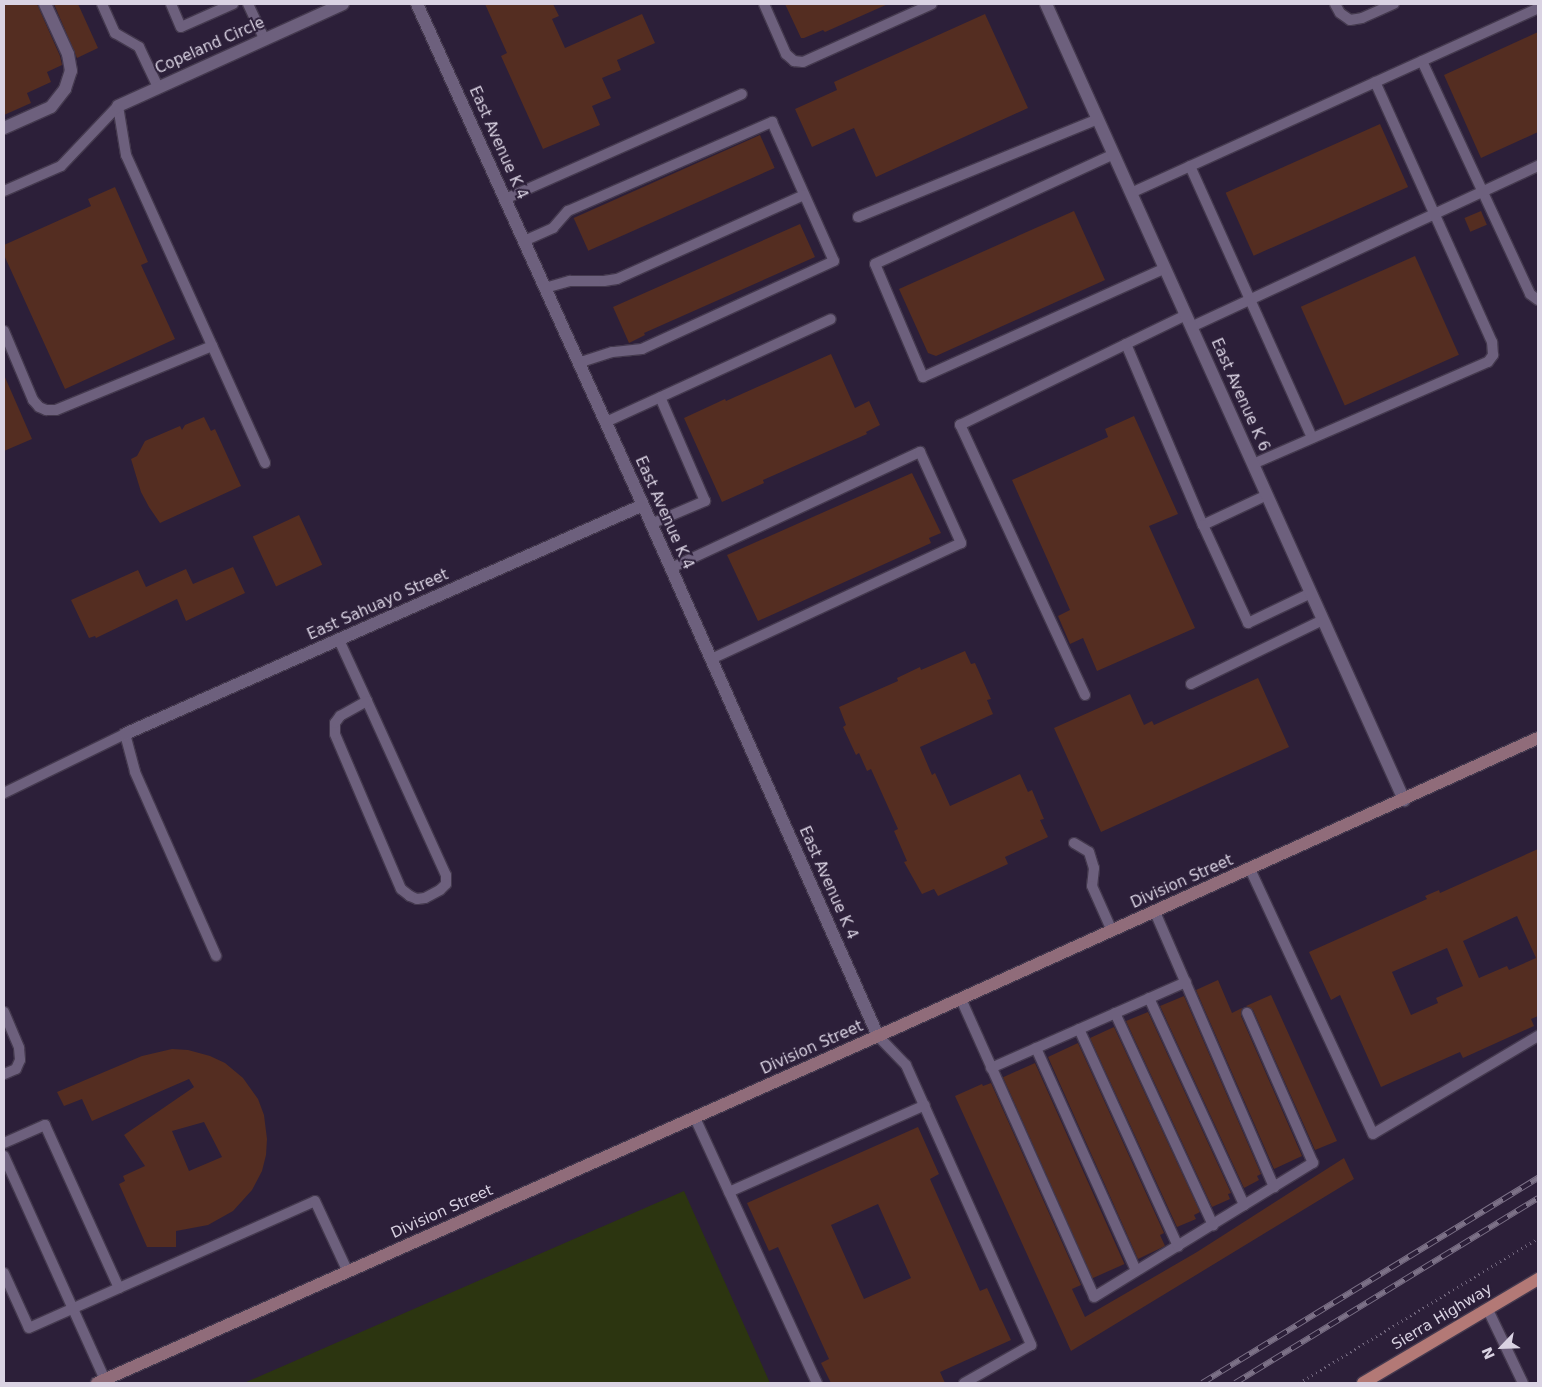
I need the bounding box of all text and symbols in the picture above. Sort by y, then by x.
street label: Copeland Circle [153,14,267,78]
street label: East Avenue K 4 [465,84,531,202]
street label: East Avenue K 6 [1207,336,1273,454]
street label: East Avenue K 4 [631,454,697,572]
street label: East Sahuayo Street [305,566,451,644]
street label: East Avenue K 4 [795,824,861,942]
street label: Division Street [1128,851,1236,913]
street label: Division Street [758,1017,866,1079]
street label: Division Street [388,1181,496,1243]
street label: Sierra Highway [1389,1280,1495,1354]
north arrow [1477,1322,1527,1372]
text: N [1479,1344,1498,1362]

